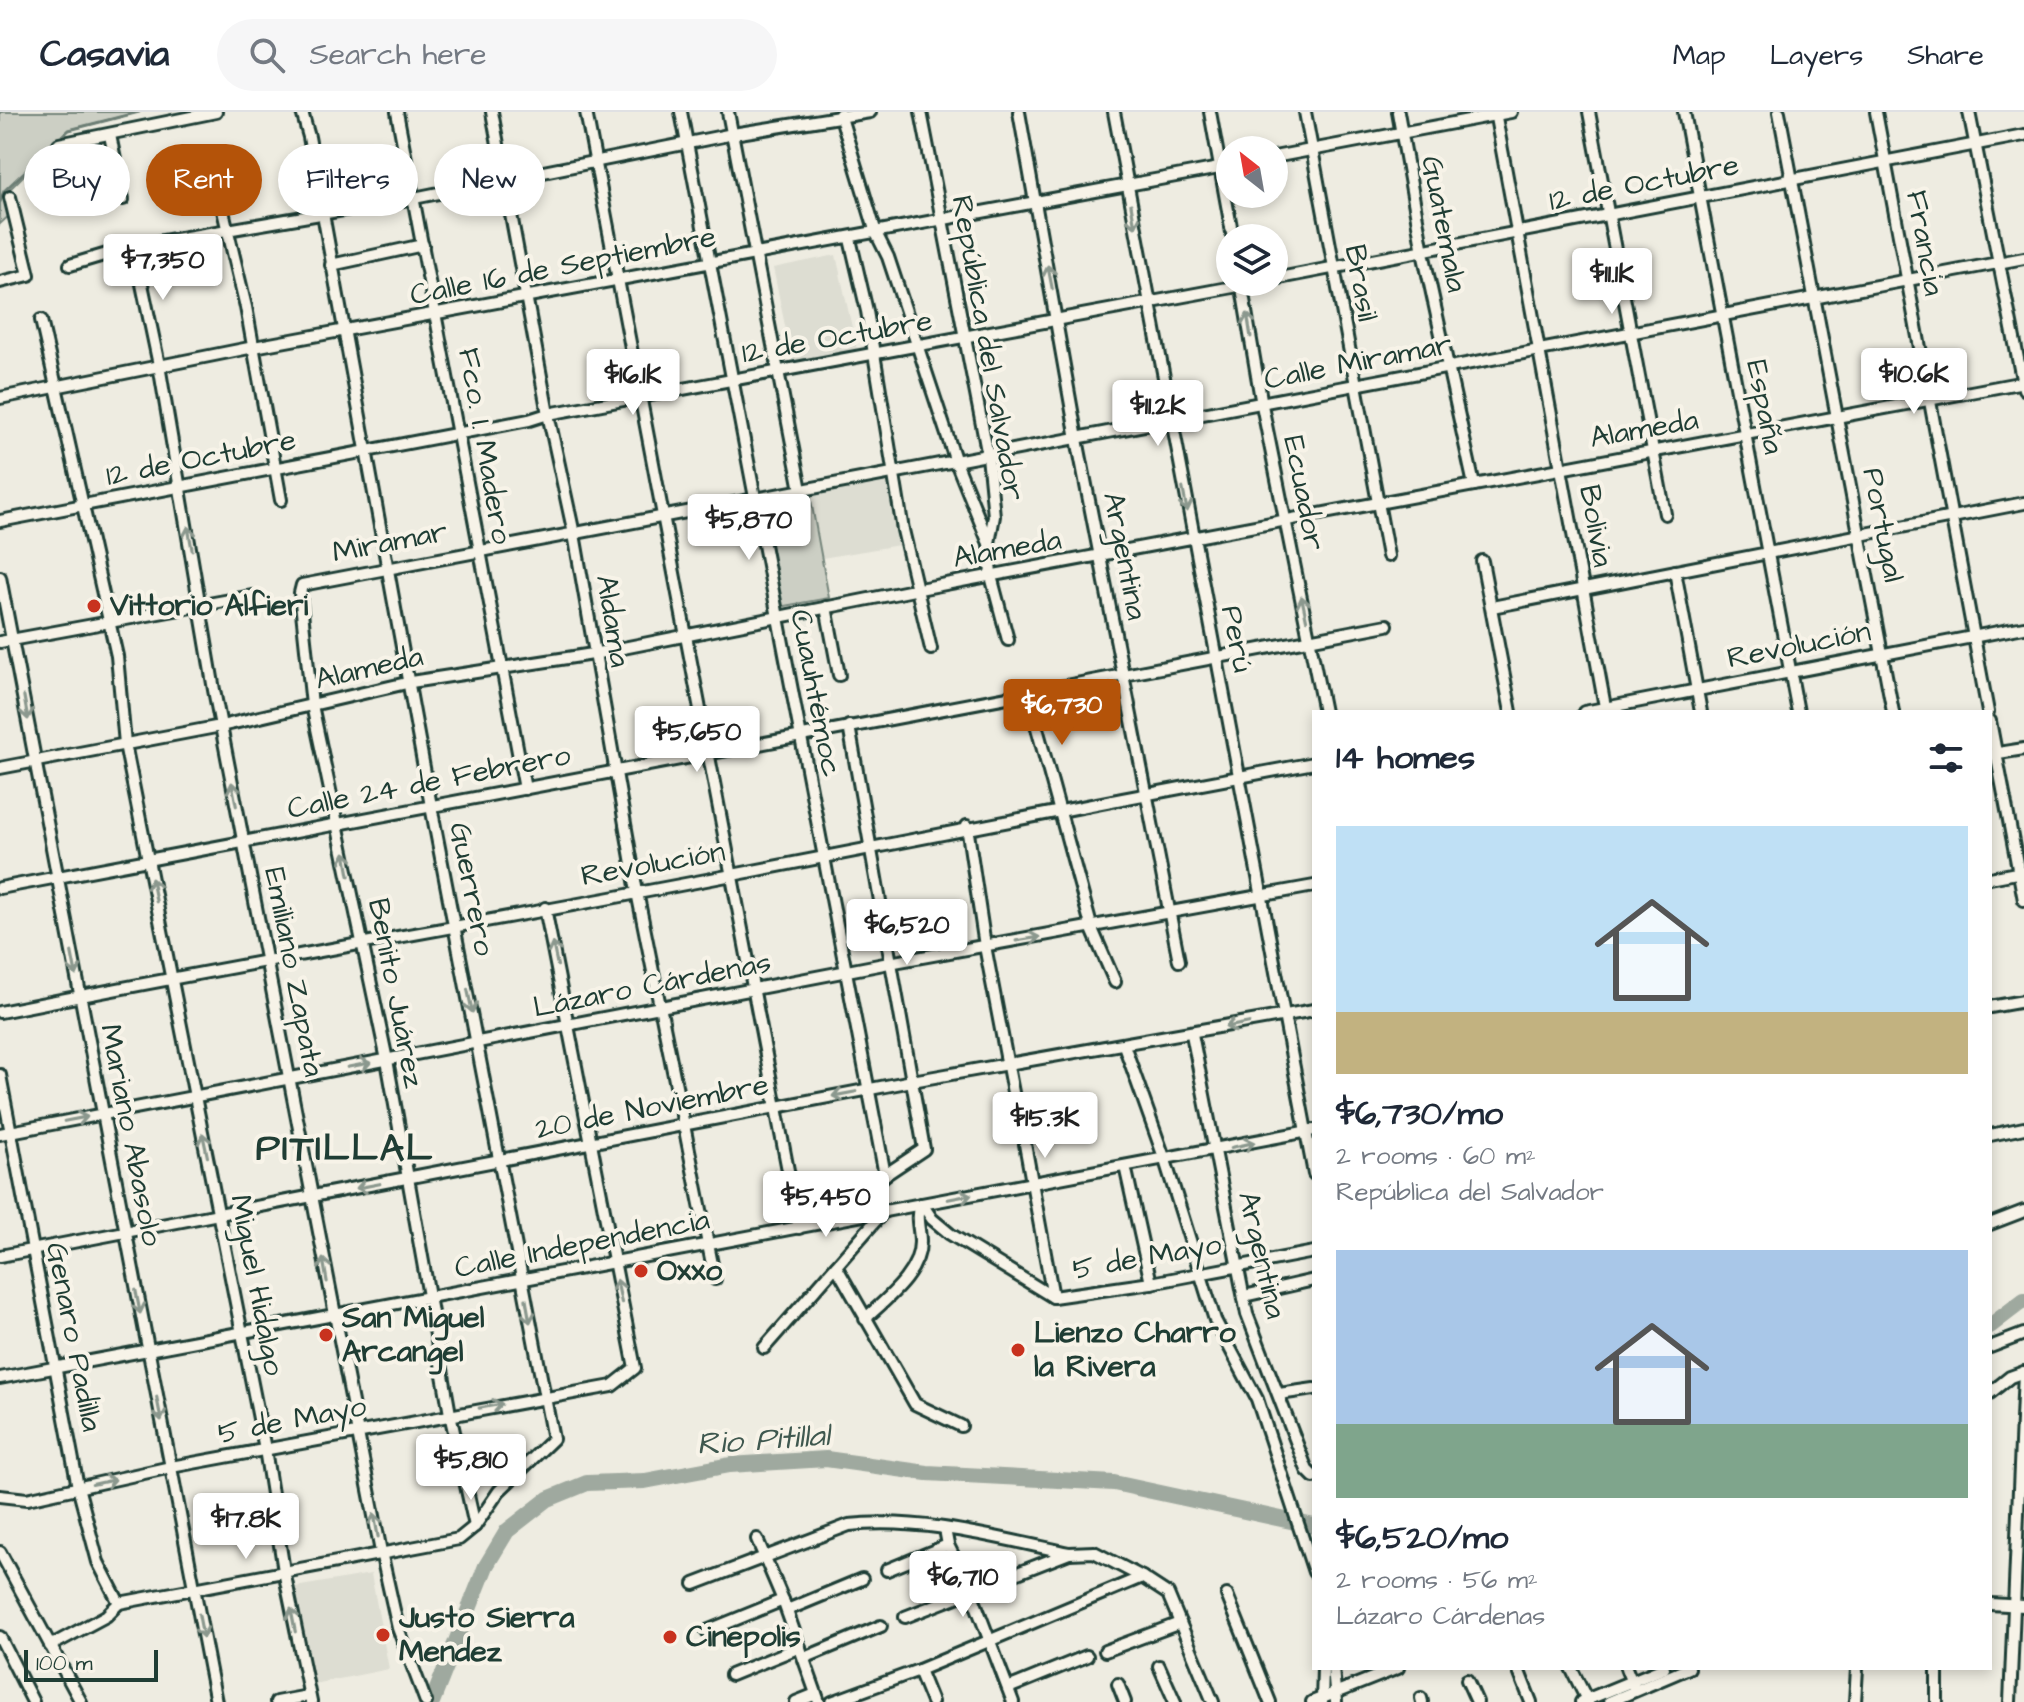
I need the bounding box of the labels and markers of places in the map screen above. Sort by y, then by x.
pin: $7,350 [98,234,228,302]
pin: $11.1K [1547,248,1677,316]
pin: $10.6K [1849,348,1979,416]
pin: $16.1K [568,349,698,417]
pin: $11.2K [1093,380,1223,448]
pin: $5,870 [684,494,814,562]
place label: Vittorio Alfieri [109,585,309,627]
marker: Vittorio Alfieri [85,597,103,615]
pin: $6,730 [997,679,1127,747]
pin: $5,650 [632,706,762,774]
pin: $6,520 [842,899,972,967]
pin: $15.3K [980,1092,1110,1160]
pin: $5,450 [761,1171,891,1239]
place label: Oxxo [657,1250,722,1292]
marker: Oxxo [632,1262,650,1280]
place label: San Miguel Arcangel [341,1297,485,1375]
place label: Lienzo Charro la Rivera [1034,1312,1236,1388]
marker: San Miguel Arcangel [317,1326,335,1344]
marker: Lienzo Charro la Rivera [1009,1341,1027,1359]
pin: $5,810 [406,1434,536,1502]
pin: $17.8K [181,1493,311,1561]
pin: $6,710 [898,1551,1028,1619]
place label: Justo Sierra Mendez [398,1597,575,1673]
place label: Cinepolis [686,1616,801,1659]
marker: Justo Sierra Mendez [374,1626,392,1644]
marker: Cinepolis [661,1628,679,1646]

